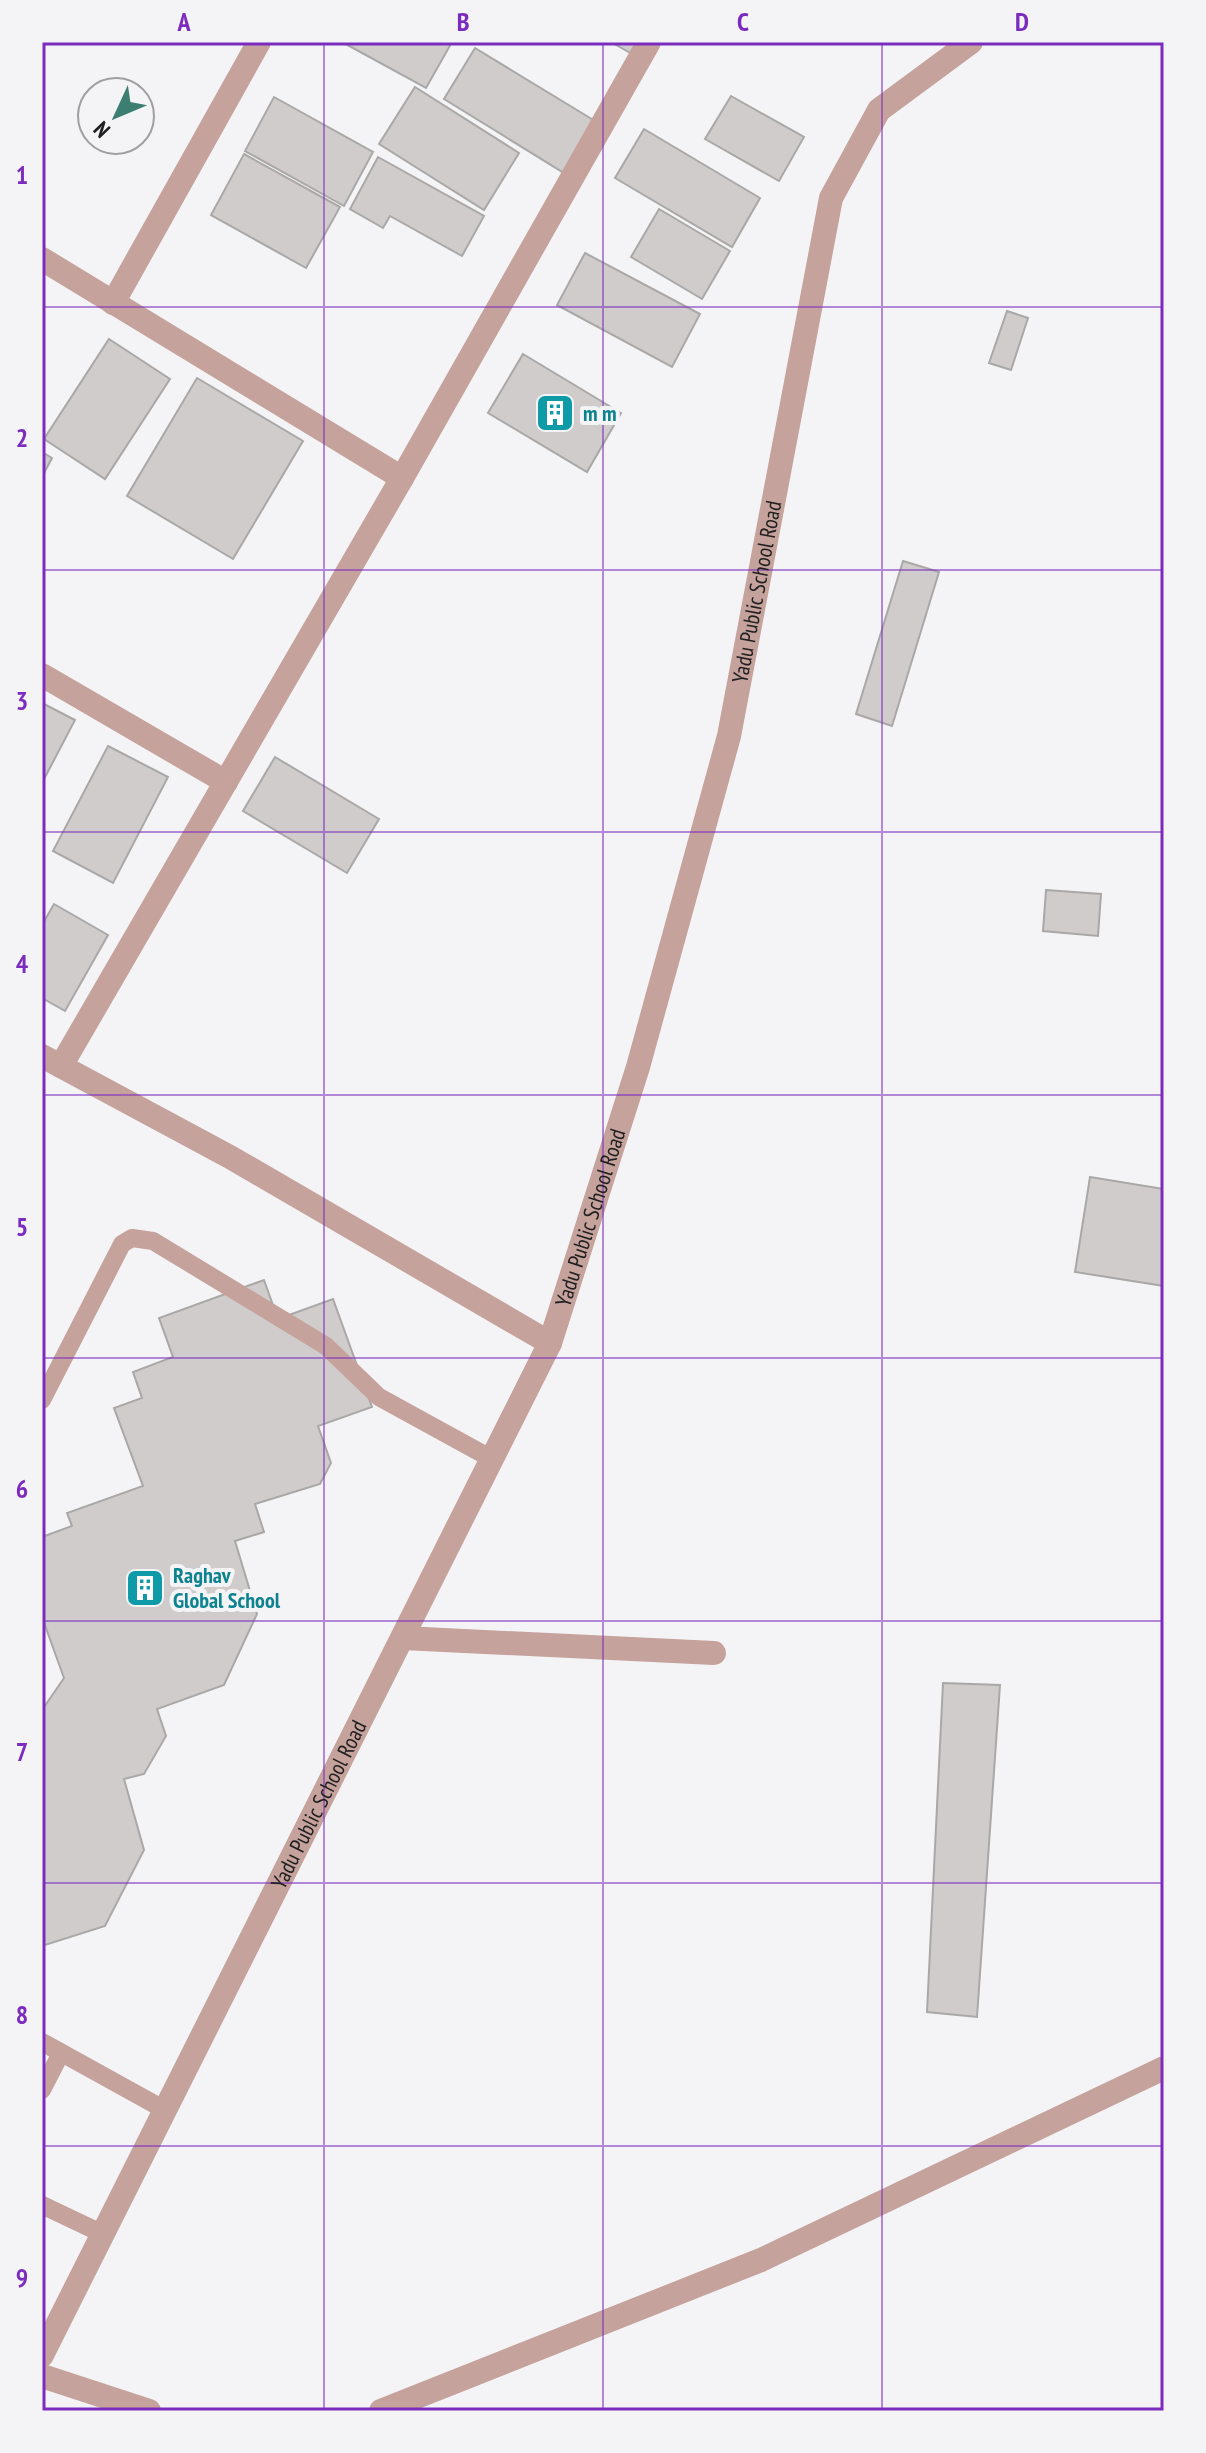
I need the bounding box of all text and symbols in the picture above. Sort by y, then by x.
text: A [176,5,191,38]
text: B [457,5,470,38]
text: C [737,5,749,38]
text: D [1015,5,1029,38]
north arrow [76,76,156,156]
text: N [87,116,116,144]
text: 1 [16,158,28,191]
building icon: m m [534,392,576,434]
place label: m m [583,399,617,427]
text: 2 [16,421,28,454]
street label: Yadu Public School Road [725,498,787,685]
text: 3 [16,684,28,717]
text: 4 [16,947,29,980]
street label: Yadu Public School Road [549,1125,631,1310]
text: 5 [16,1210,28,1243]
text: 6 [16,1472,28,1505]
place label: Raghav Global School [173,1561,281,1614]
building icon: Raghav Global School [124,1567,166,1609]
street label: Yadu Public School Road [264,1715,372,1893]
text: 7 [16,1735,28,1768]
text: 8 [16,1998,28,2031]
text: 9 [16,2261,28,2294]

